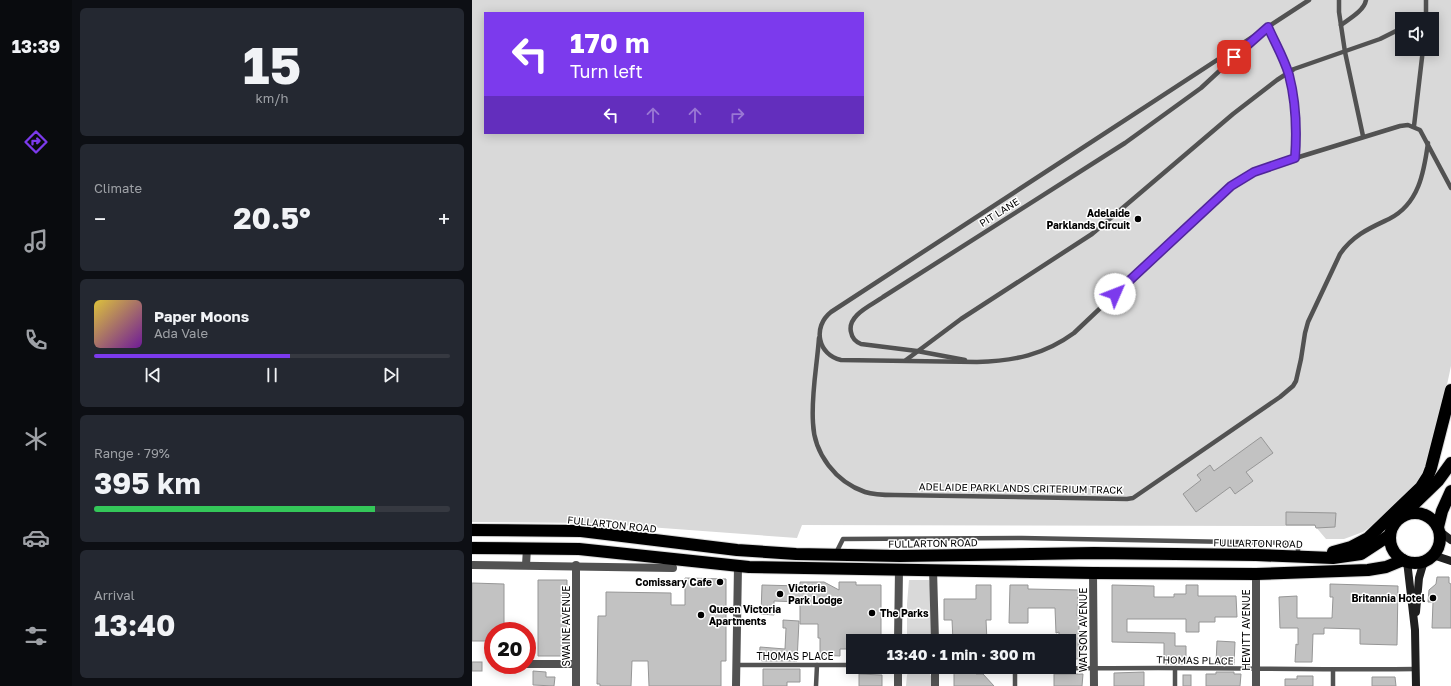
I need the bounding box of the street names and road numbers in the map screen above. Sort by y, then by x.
street label: PIT LANE [977,195,1021,229]
street label: ADELAIDE PARKLANDS CRITERIUM TRACK [919,480,1123,496]
street label: FULLARTON ROAD [567,513,657,535]
street label: FULLARTON ROAD [888,536,978,550]
street label: FULLARTON ROAD [1213,536,1303,550]
street label: SWAINE AVENUE [560,586,572,666]
street label: WATSON AVENUE [1077,588,1089,672]
street label: HEWITT AVENUE [1240,589,1252,671]
street label: THOMAS PLACE [756,650,834,662]
street label: THOMAS PLACE [1156,653,1234,667]

